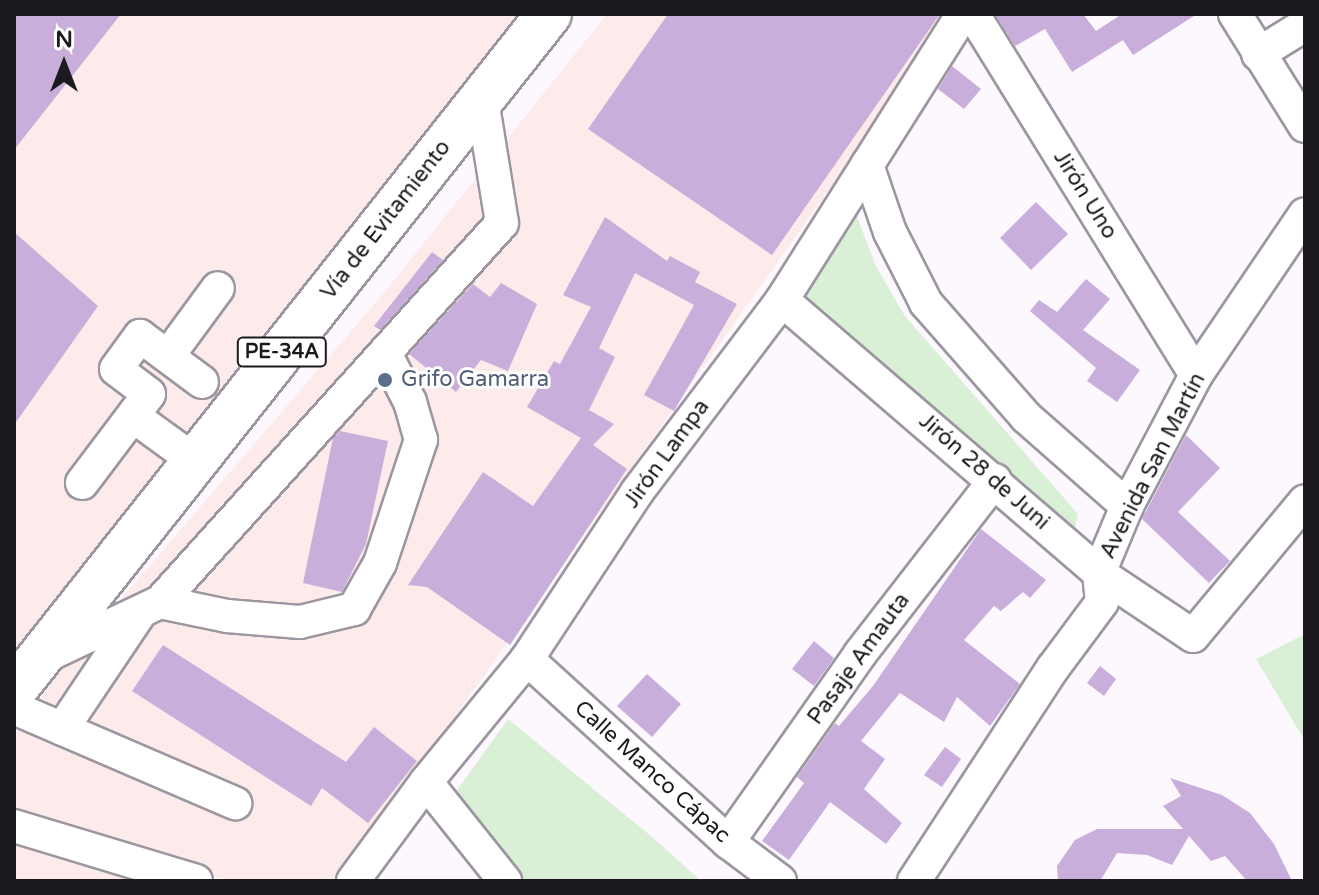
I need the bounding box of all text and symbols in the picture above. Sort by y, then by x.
north arrow [24,24,104,104]
text: N [55,27,73,53]
street label: Vía de Evitamiento [316,135,456,305]
street label: Jirón Uno [1047,146,1123,244]
road number: PE-34A [236,336,328,368]
place label: Grifo Gamarra [401,367,549,393]
street label: Avenida San Martín [1095,369,1211,563]
marker: Grifo Gamarra [376,371,394,389]
street label: Jirón Lampa [619,395,715,513]
street label: Jirón 28 de Juni [913,408,1055,536]
street label: Pasaje Amauta [802,588,916,730]
street label: Calle Manco Cápac [569,695,735,849]

